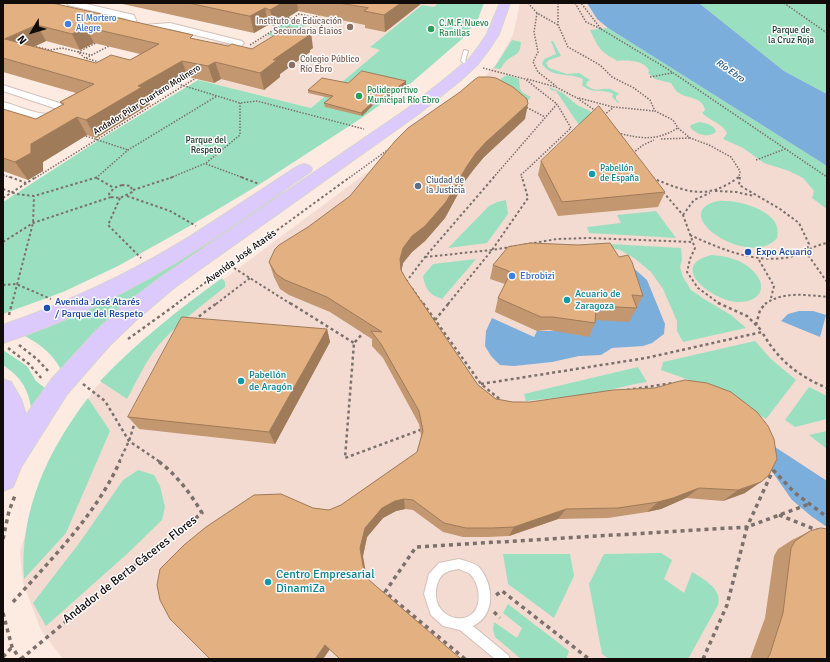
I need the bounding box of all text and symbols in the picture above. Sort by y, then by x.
north arrow [12,12,52,52]
place label: El Mortero Alegre [76,14,117,35]
place label: Instituto de Educación Secundaria Élaios [256,17,342,38]
marker: El Mortero Alegre [63,19,73,29]
place label: C.M.F. Nuevo Ranillas [439,19,489,40]
marker: Instituto de Educación Secundaria Élaios [345,22,355,32]
marker: C.M.F. Nuevo Ranillas [426,24,436,34]
park label: Parque de la Cruz Roja [768,26,814,47]
text: N [15,33,30,47]
place label: Colegio Público Río Ebro [300,55,359,76]
water label: Río Ebro [714,57,746,85]
marker: Colegio Público Río Ebro [287,60,297,70]
street label: Andador Pilar Cuartero Molinero [91,62,203,138]
place label: Polideportivo Municipal Río Ebro [367,86,439,107]
marker: Polideportivo Municipal Río Ebro [354,91,364,101]
park label: Parque del Respeto [186,136,226,157]
place label: Pabellón de España [600,164,639,185]
marker: Pabellón de España [587,169,597,179]
place label: Ciudad de la Justicia [426,176,465,197]
marker: Ciudad de la Justicia [413,181,423,191]
street label: Avenida José Atarés [203,227,279,287]
place label: Expo Acuario [756,246,812,258]
marker: Expo Acuario [743,247,753,257]
place label: Ebrobizi [520,270,555,282]
marker: Ebrobizi [507,271,517,281]
place label: Acuario de Zaragoza [575,288,621,312]
marker: Acuario de Zaragoza [562,295,572,305]
place label: Avenida José Atarés / Parque del Respeto [55,296,143,320]
marker: Avenida José Atarés / Parque del Respeto [42,303,52,313]
place label: Pabellón de Aragón [249,369,292,392]
marker: Pabellón de Aragón [236,376,246,386]
street label: Andador de Berta Cáceres Flores [60,513,200,627]
place label: Centro Empresarial DinamiZa [276,568,375,596]
marker: Centro Empresarial DinamiZa [263,577,273,587]

